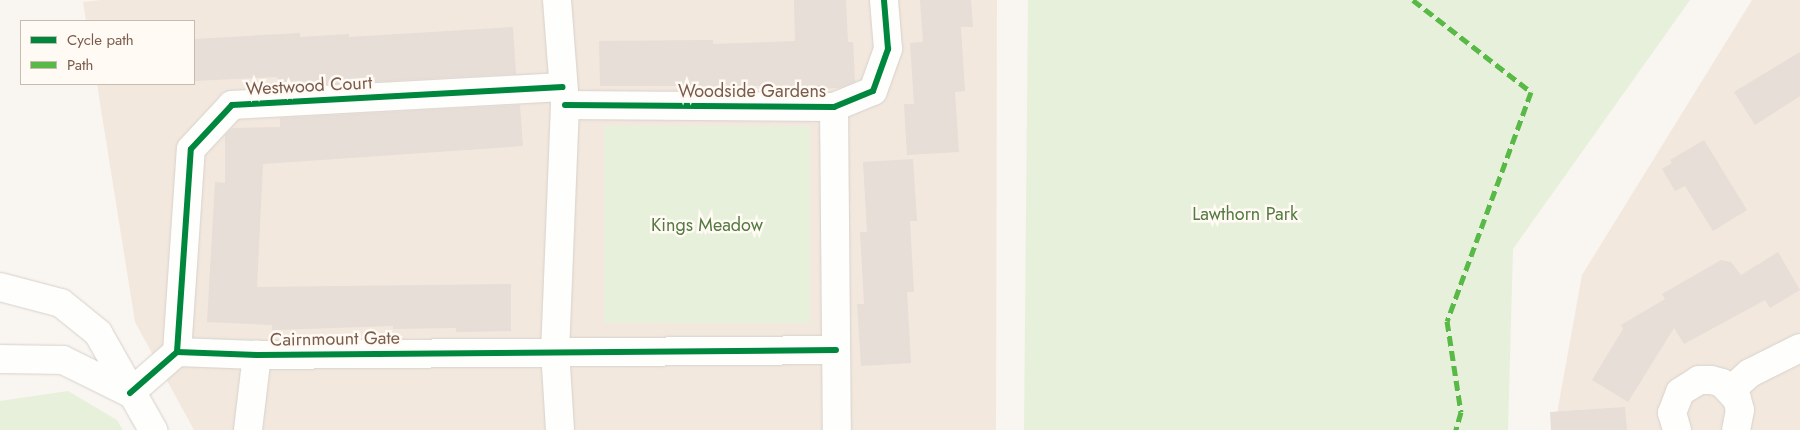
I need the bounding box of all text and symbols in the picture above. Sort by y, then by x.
legend [20,20,195,85]
text: Cycle path [67,29,134,51]
text: Path [67,54,93,76]
street label: Westwood Court [245,72,373,100]
street label: Woodside Gardens [678,80,826,102]
park label: Lawthorn Park [1192,203,1298,225]
park label: Kings Meadow [651,214,763,236]
street label: Cairnmount Gate [270,327,400,351]

